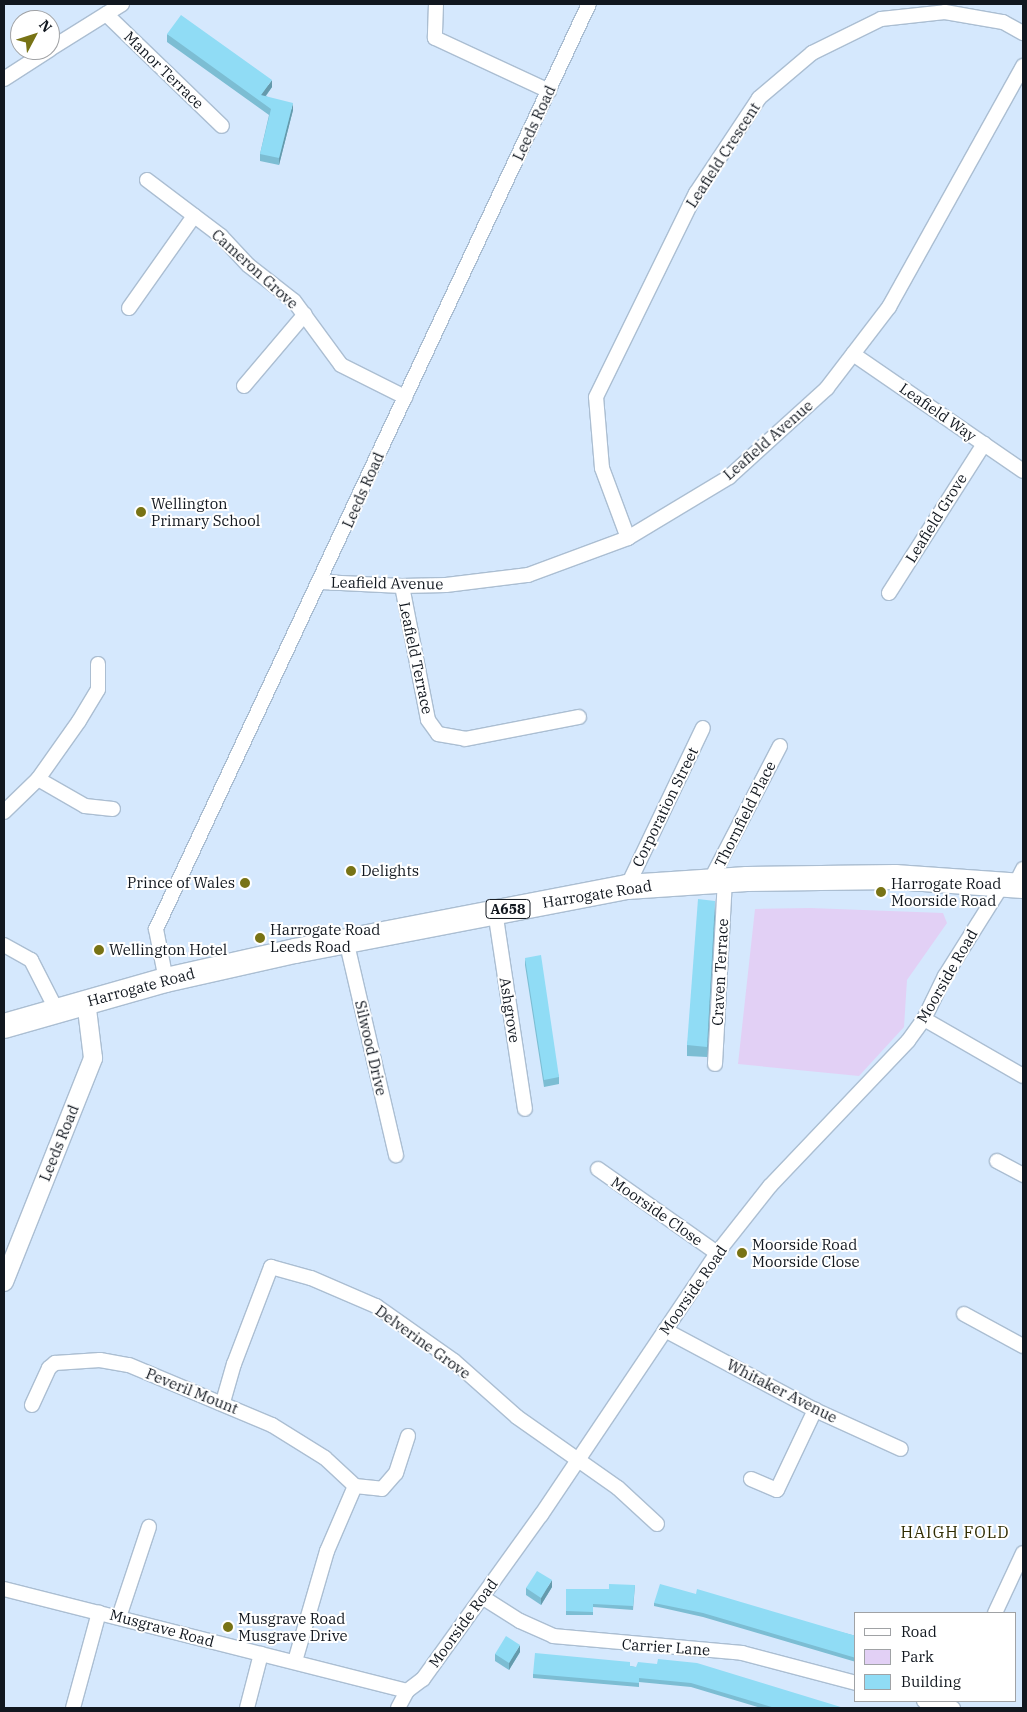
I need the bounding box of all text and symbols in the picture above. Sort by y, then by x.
north arrow [10,10,60,60]
text: N [35,16,56,36]
street label: Manor Terrace [120,28,208,112]
street label: Leeds Road [509,83,559,163]
street label: Leafield Crescent [682,99,764,211]
street label: Cameron Grove [208,226,302,312]
street label: Leafield Way [896,379,980,445]
street label: Leafield Avenue [720,396,816,484]
street label: Leeds Road [338,449,388,531]
street label: Leafield Grove [901,470,971,566]
place label: Wellington Primary School [151,494,260,529]
marker: Wellington Primary School [135,506,147,518]
street label: Leafield Avenue [331,573,443,593]
street label: Leafield Terrace [395,600,437,716]
street label: Corporation Street [628,744,702,870]
street label: Thornfield Place [711,758,779,870]
place label: Delights [361,862,419,880]
marker: Delights [345,865,357,877]
place label: Prince of Wales [127,874,235,892]
place label: Harrogate Road Moorside Road [891,874,1001,909]
street label: Harrogate Road [541,876,653,912]
marker: Prince of Wales [239,877,251,889]
marker: Harrogate Road Moorside Road [875,886,887,898]
road number: A658 [486,898,530,921]
street label: Craven Terrace [708,918,732,1026]
place label: Harrogate Road Leeds Road [270,920,380,955]
street label: Moorside Road [913,926,981,1026]
marker: Harrogate Road Leeds Road [254,932,266,944]
place label: Wellington Hotel [109,941,227,959]
marker: Wellington Hotel [93,944,105,956]
street label: Harrogate Road [85,964,197,1010]
street label: Ashgrove [496,976,524,1044]
street label: Silwood Drive [351,999,391,1097]
street label: Leeds Road [36,1102,82,1184]
street label: Moorside Close [608,1173,706,1249]
place label: Moorside Road Moorside Close [752,1235,860,1270]
street label: Moorside Road [655,1242,731,1338]
marker: Moorside Road Moorside Close [736,1247,748,1259]
street label: Delverine Grove [372,1301,474,1383]
street label: Whitaker Avenue [724,1355,840,1427]
street label: Peveril Mount [143,1364,241,1418]
district label: HAIGH FOLD [899,1522,1011,1542]
street label: Moorside Road [425,1575,501,1671]
street label: Musgrave Road [108,1605,216,1651]
place label: Musgrave Road Musgrave Drive [238,1609,348,1644]
legend [854,1612,1017,1702]
marker: Musgrave Road Musgrave Drive [222,1621,234,1633]
text: Road [901,1622,937,1641]
street label: Carrier Lane [621,1635,711,1659]
text: Park [901,1647,934,1666]
text: Building [901,1672,961,1691]

